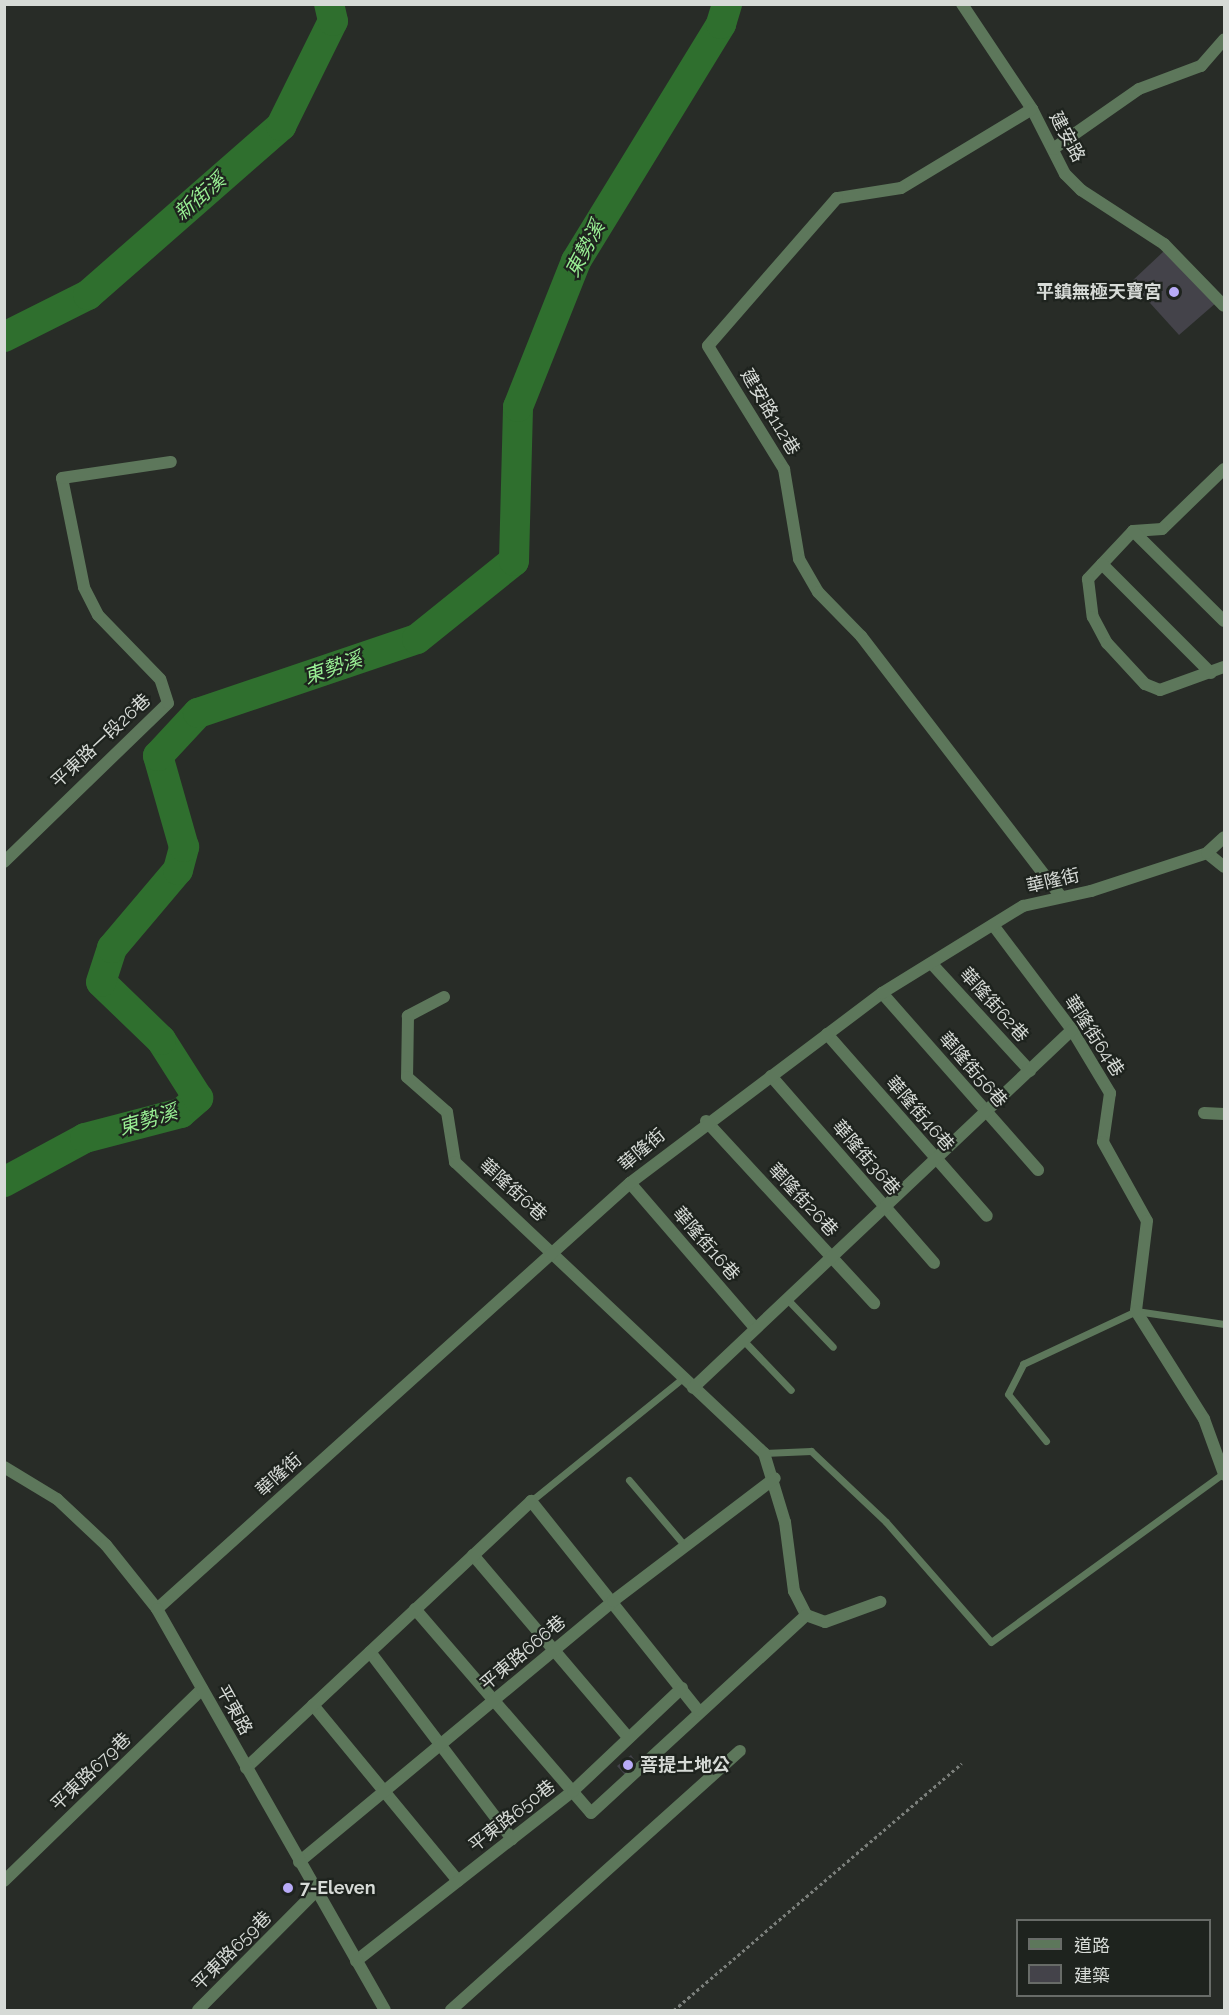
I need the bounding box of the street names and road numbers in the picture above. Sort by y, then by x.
street label: 建安路 [1045,108,1089,166]
street label: 建安路112巷 [736,365,804,459]
street label: 平東路一段26巷 [47,689,155,793]
street label: 華隆街 [1024,864,1082,898]
street label: 華隆街62巷 [955,964,1033,1046]
street label: 華隆街64巷 [1060,991,1128,1081]
street label: 華隆街56巷 [934,1028,1012,1112]
street label: 華隆街46巷 [881,1072,959,1156]
street label: 華隆街36巷 [828,1116,904,1200]
street label: 華隆街 [614,1124,670,1176]
street label: 華隆街6巷 [475,1154,551,1226]
street label: 華隆街26巷 [764,1159,842,1241]
street label: 華隆街16巷 [668,1203,744,1285]
street label: 華隆街 [252,1449,306,1501]
street label: 平東路666巷 [476,1611,570,1695]
street label: 平東路 [211,1681,257,1739]
street label: 平東路679巷 [46,1728,136,1816]
street label: 平東路650巷 [465,1776,559,1856]
street label: 平東路659巷 [188,1907,276,1995]

